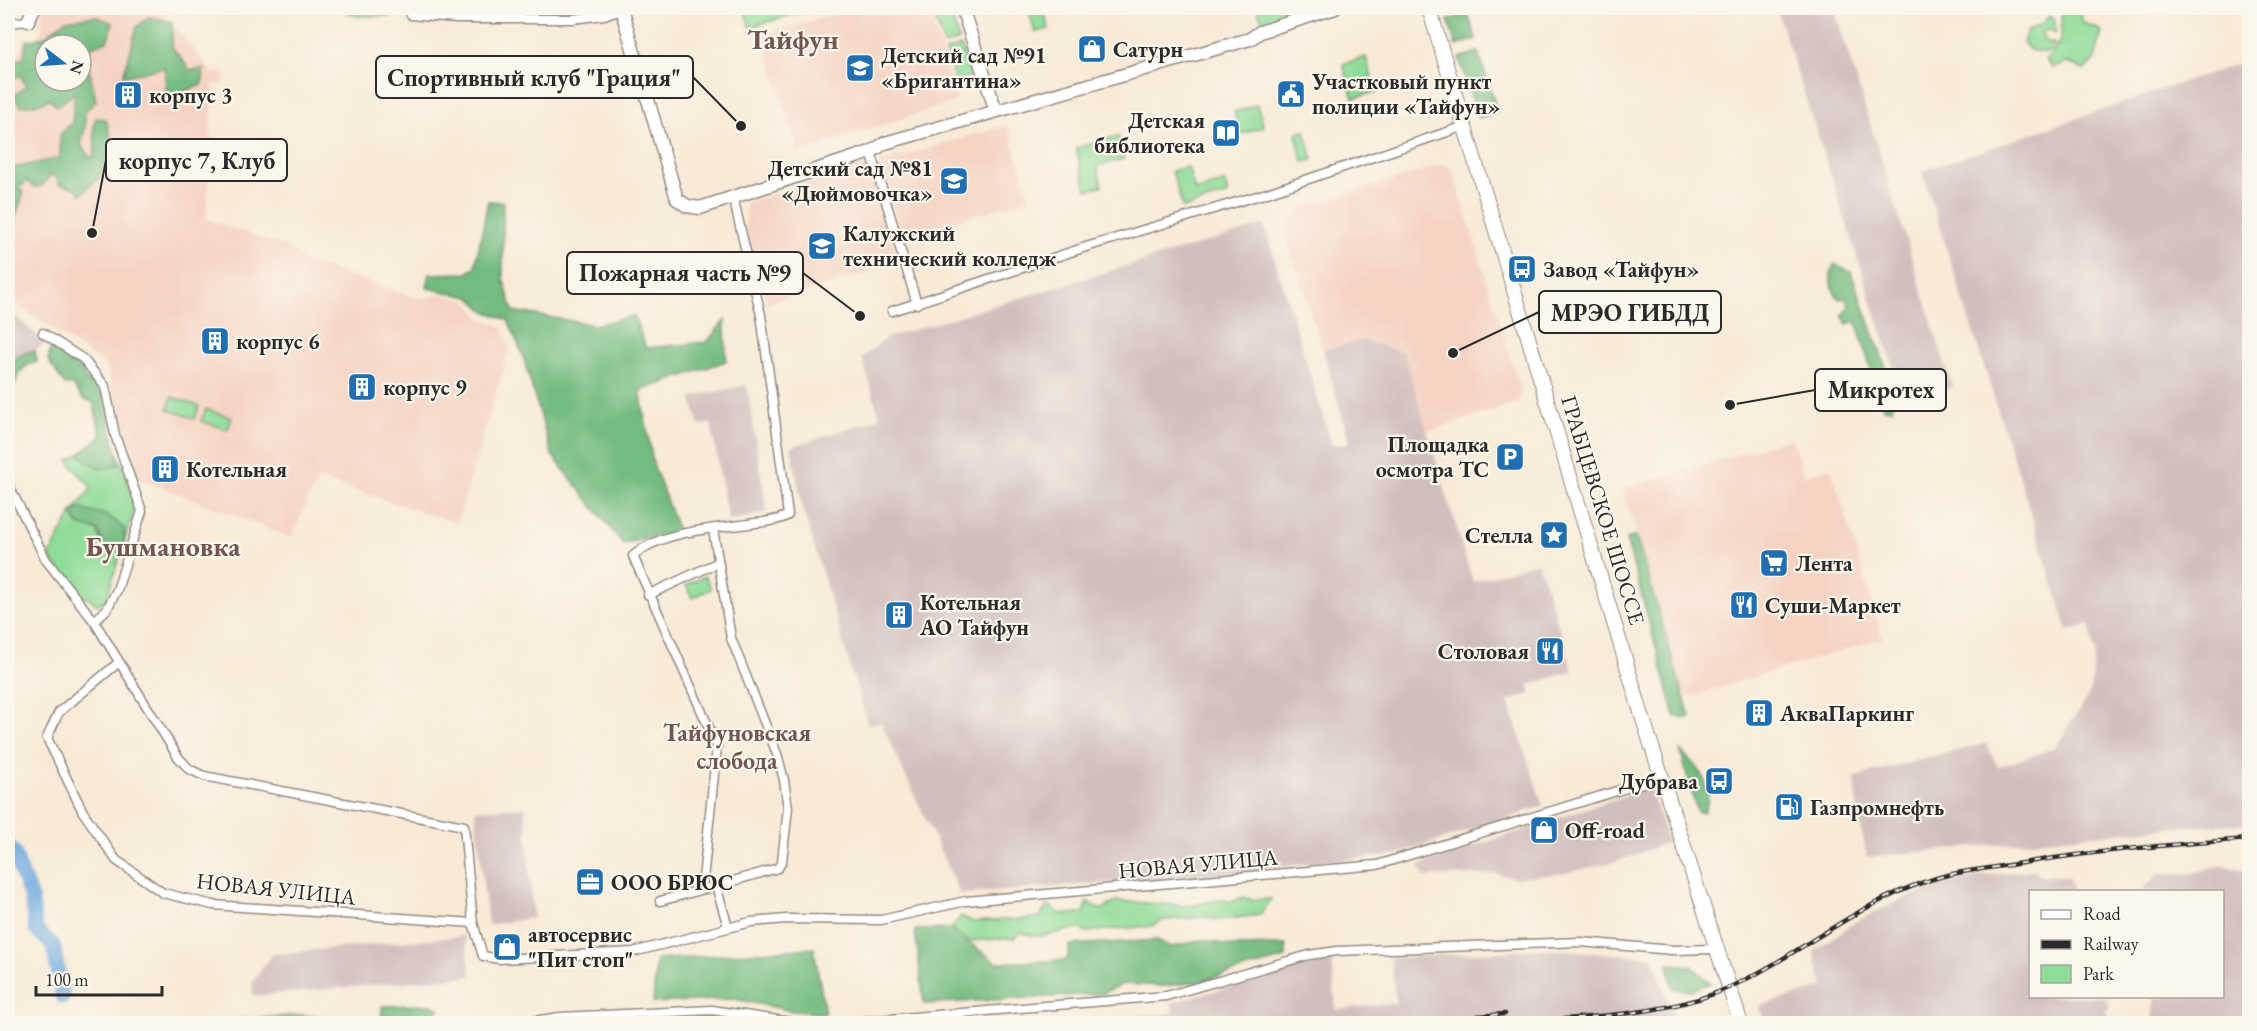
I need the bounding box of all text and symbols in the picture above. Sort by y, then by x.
district label: Тайфун [747,21,839,57]
north arrow [33,33,93,93]
shop icon: Сатурн [1076,33,1108,65]
place label: Сатурн [1113,35,1183,64]
place label: Детский сад №91 «Бригантина» [881,41,1046,95]
school or university icon: Детский сад №91 «Бригантина» [844,52,876,84]
callout: Спортивный клуб "Грация" [376,56,693,98]
text: N [65,58,89,77]
text: Спортивный клуб "Грация" [387,62,681,94]
place label: Участковый пункт полиции «Тайфун» [1311,67,1500,121]
public building icon: Участковый пункт полиции «Тайфун» [1275,78,1307,110]
building icon: корпус 3 [112,79,144,111]
place label: корпус 3 [149,81,233,110]
place label: Детская библиотека [1094,106,1205,160]
library icon: Детская библиотека [1210,117,1242,149]
callout: корпус 7, Клуб [106,139,287,181]
text: корпус 7, Клуб [119,145,275,177]
place label: Детский сад №81 «Дюймовочка» [768,154,933,208]
school or university icon: Детский сад №81 «Дюймовочка» [938,165,970,197]
place label: Калужский технический колледж [843,219,1057,273]
school or university icon: Калужский технический колледж [806,230,838,262]
callout: Пожарная часть №9 [567,252,803,294]
bus stop icon: Завод «Тайфун» [1506,253,1538,285]
place label: Завод «Тайфун» [1543,255,1699,284]
text: Пожарная часть №9 [579,257,791,288]
callout: МРЭО ГИБДД [1539,291,1721,333]
text: МРЭО ГИБДД [1551,297,1709,328]
building icon: корпус 6 [199,325,231,357]
place label: корпус 6 [236,327,320,356]
callout: Микротех [1815,369,1946,411]
building icon: корпус 9 [346,371,378,403]
place label: корпус 9 [383,373,467,402]
text: Микротех [1827,374,1935,405]
street label: ГРАБЦЕВСКОЕ ШОССЕ [1554,392,1652,628]
place label: Площадка осмотра ТС [1376,430,1489,484]
parking icon: Площадка осмотра ТС [1494,441,1526,473]
building icon: Котельная [149,453,181,485]
place label: Котельная [186,455,287,484]
place icon: Стелла [1538,519,1570,551]
place label: Стелла [1465,521,1533,550]
district label: Бушмановка [85,528,241,564]
supermarket icon: Лента [1758,547,1790,579]
place label: Лента [1795,549,1853,578]
place label: Котельная АО Тайфун [919,588,1029,642]
restaurant icon: Суши-Маркет [1728,589,1760,621]
place label: Суши-Маркет [1765,591,1901,620]
building icon: Котельная АО Тайфун [883,599,915,631]
restaurant icon: Столовая [1534,635,1566,667]
place label: Столовая [1438,637,1529,666]
building icon: АкваПаркинг [1743,697,1775,729]
place label: АкваПаркинг [1779,699,1914,728]
district label: Тайфуновская слобода [663,717,811,776]
bus stop icon: Дубрава [1703,765,1735,797]
place label: Дубрава [1619,767,1698,796]
fuel station icon: Газпромнефть [1773,791,1805,823]
place label: Газпромнефть [1810,793,1944,822]
shop icon: Off-road [1528,814,1560,846]
place label: Off-road [1565,816,1645,845]
street label: НОВАЯ УЛИЦА [1117,843,1280,885]
street label: НОВАЯ УЛИЦА [195,866,358,912]
office icon: ООО БРЮС [574,866,606,898]
place label: ООО БРЮС [611,868,733,897]
legend [2029,890,2224,998]
text: Road [2083,902,2122,925]
place label: автосервис "Пит стоп" [528,920,633,974]
shop icon: автосервис "Пит стоп" [491,931,523,963]
text: Railway [2083,932,2139,955]
scale bar [36,959,162,997]
text: Park [2083,962,2114,985]
text: 100 m [45,968,89,991]

